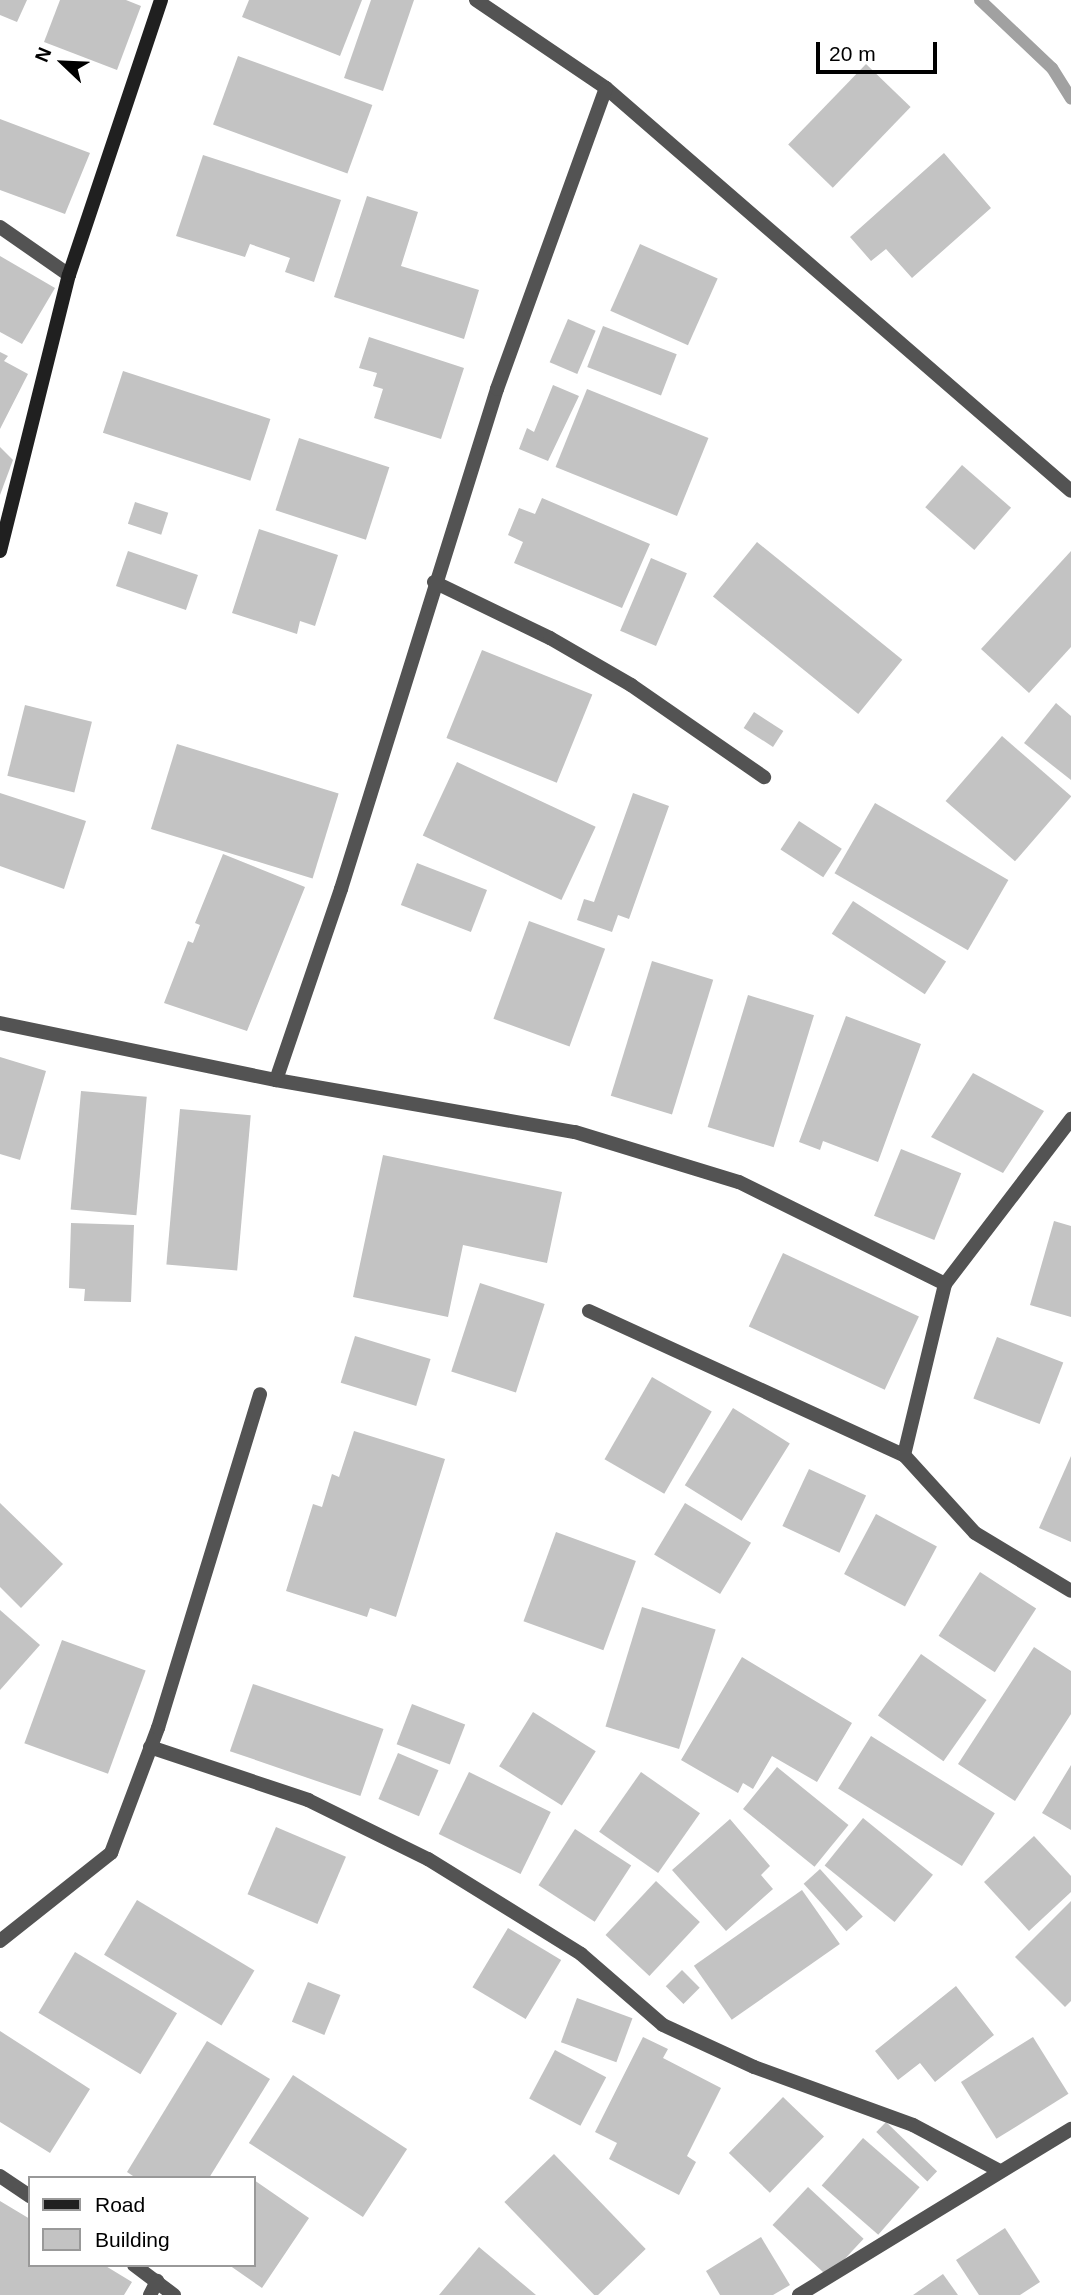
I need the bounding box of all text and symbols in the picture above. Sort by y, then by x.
north arrow [28,28,98,98]
scale bar [819,28,940,72]
text: 20 m [829,42,876,65]
text: N [31,44,56,65]
legend [28,2176,256,2267]
text: Road [95,2193,145,2216]
text: Building [95,2228,170,2251]

